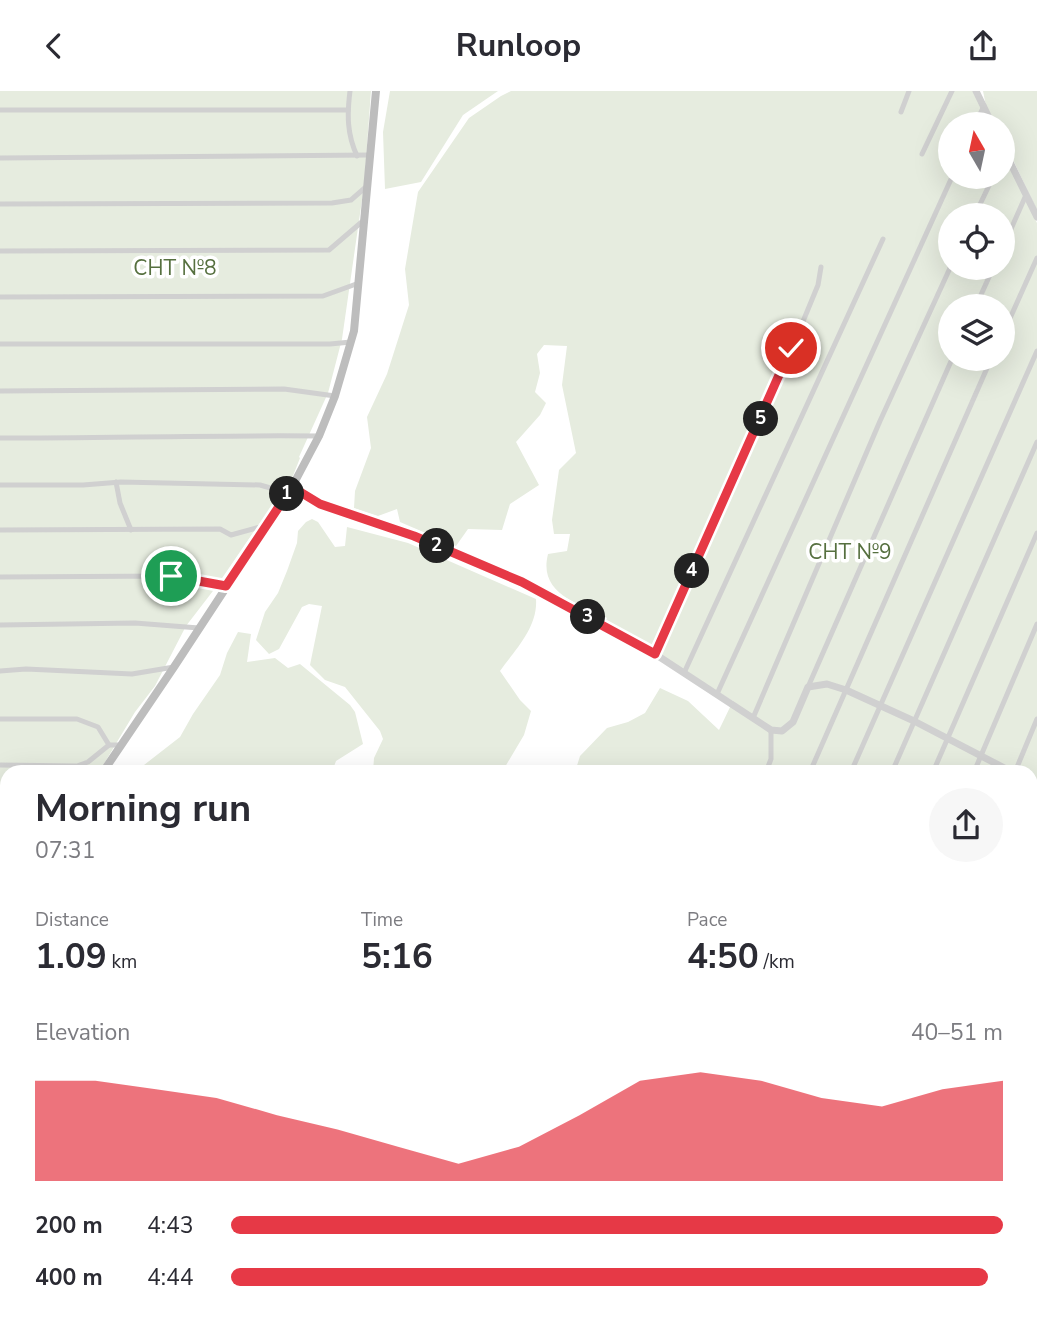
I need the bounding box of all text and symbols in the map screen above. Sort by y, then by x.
text: Runloop [456,24,581,67]
icon: back [35,27,73,65]
icon: share [964,27,1002,65]
north arrow [938,112,1015,189]
map controls [938,112,1015,371]
button: locate [938,203,1015,280]
park label: СНТ №8 [133,254,217,282]
button: layers [938,294,1015,371]
pin [761,318,821,378]
icon: check [772,329,810,367]
pin: 5 [744,401,778,437]
text: 5 [755,405,766,431]
pin: 1 [270,477,304,511]
text: 1 [281,480,292,506]
pin: 2 [420,529,454,563]
text: 2 [431,532,442,558]
park label: СНТ №9 [808,538,892,566]
pin [141,546,201,606]
pin: 4 [674,553,710,589]
icon: arrive [152,557,190,595]
text: 4 [686,557,697,583]
pin: 3 [570,599,606,635]
text: 3 [582,603,593,629]
text: Morning run [35,783,251,834]
button: share [929,788,1003,862]
text: 07:31 [35,835,95,866]
text: Distance [35,907,109,933]
text: Time [361,907,403,933]
text: Pace [687,907,727,933]
text: 1.09 [35,933,107,980]
text: 5:16 [361,933,433,980]
text: 4:50 [687,933,759,980]
text: km [107,949,137,975]
text: /km [759,949,795,975]
text: Elevation [35,1017,130,1048]
text: 40–51 m [911,1017,1003,1048]
text: 200 m [35,1210,103,1241]
text: 4:43 [147,1210,194,1241]
text: 400 m [35,1262,103,1293]
text: 4:44 [147,1262,194,1293]

